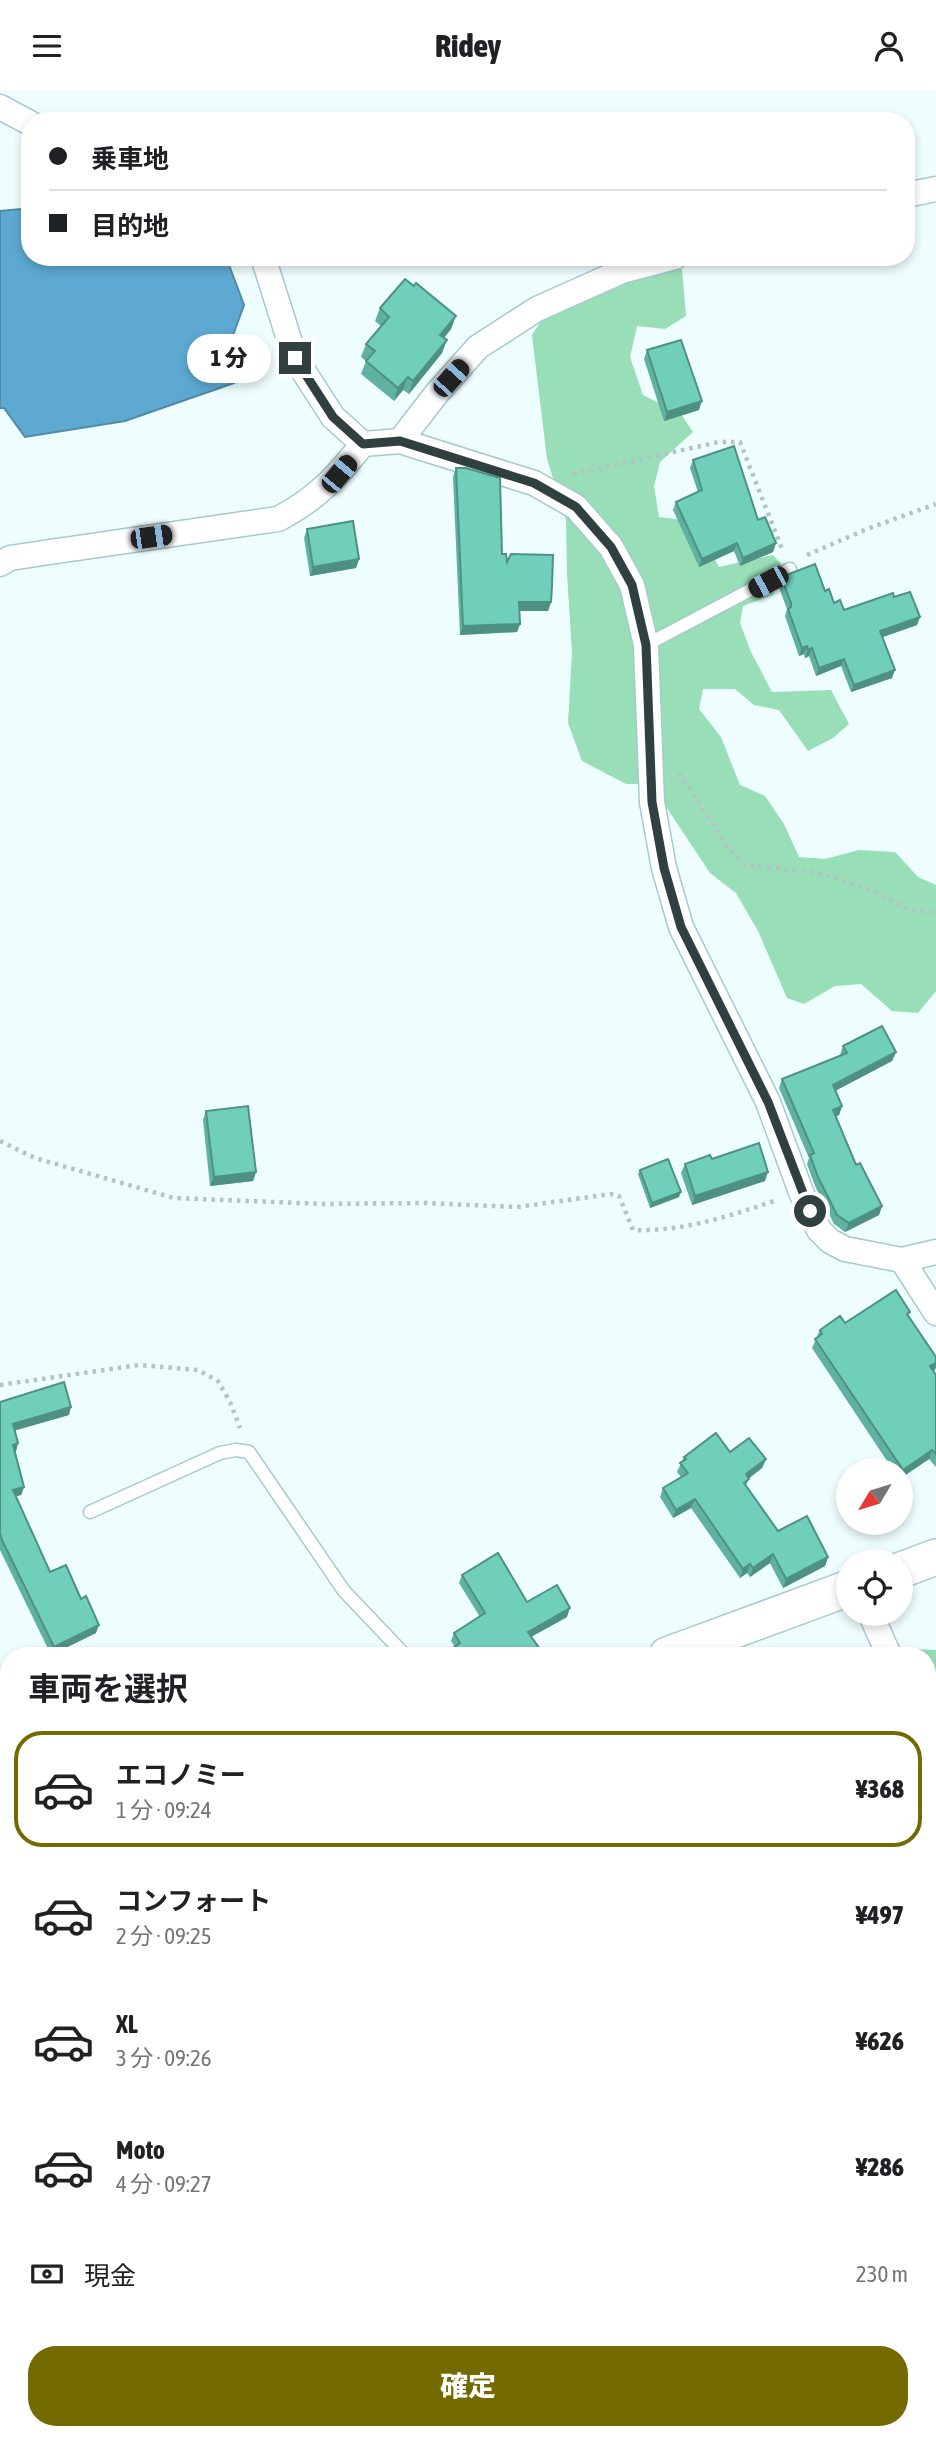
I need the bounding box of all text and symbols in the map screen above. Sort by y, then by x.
icon: menu [28,27,66,65]
text: Ridey [435,27,501,64]
icon: person [870,27,908,65]
text: 乗車地 [91,144,169,174]
text: 目的地 [91,211,169,241]
callout: 1 分 [187,334,270,383]
route end [279,342,311,374]
text: 1 分 [211,345,247,371]
car [430,355,473,401]
car [318,451,361,497]
car [129,524,174,550]
car [745,563,792,601]
route start [794,1195,826,1227]
north arrow [836,1458,914,1535]
map controls [836,1458,913,1626]
button: locate [836,1549,913,1626]
text: 車両を選択 [28,1670,188,1707]
icon: car [32,1758,95,1821]
text: エコノミー [116,1760,246,1790]
text: ¥368 [856,1774,904,1804]
text: 1 分 · 09:24 [116,1797,212,1823]
icon: car [32,1884,95,1947]
text: コンフォート [116,1886,271,1916]
text: ¥497 [856,1900,904,1930]
text: 2 分 · 09:25 [116,1923,212,1949]
text: XL [116,2009,138,2039]
icon: car [32,2010,95,2073]
text: ¥626 [856,2026,904,2056]
text: 3 分 · 09:26 [116,2045,212,2071]
text: Moto [116,2135,165,2165]
icon: car [32,2136,95,2199]
text: ¥286 [856,2152,904,2182]
text: 4 分 · 09:27 [116,2171,212,2197]
icon: cash [28,2255,66,2293]
text: 現金 [84,2261,136,2291]
text: 230 m [856,2261,908,2287]
button: 確定 [28,2346,908,2426]

